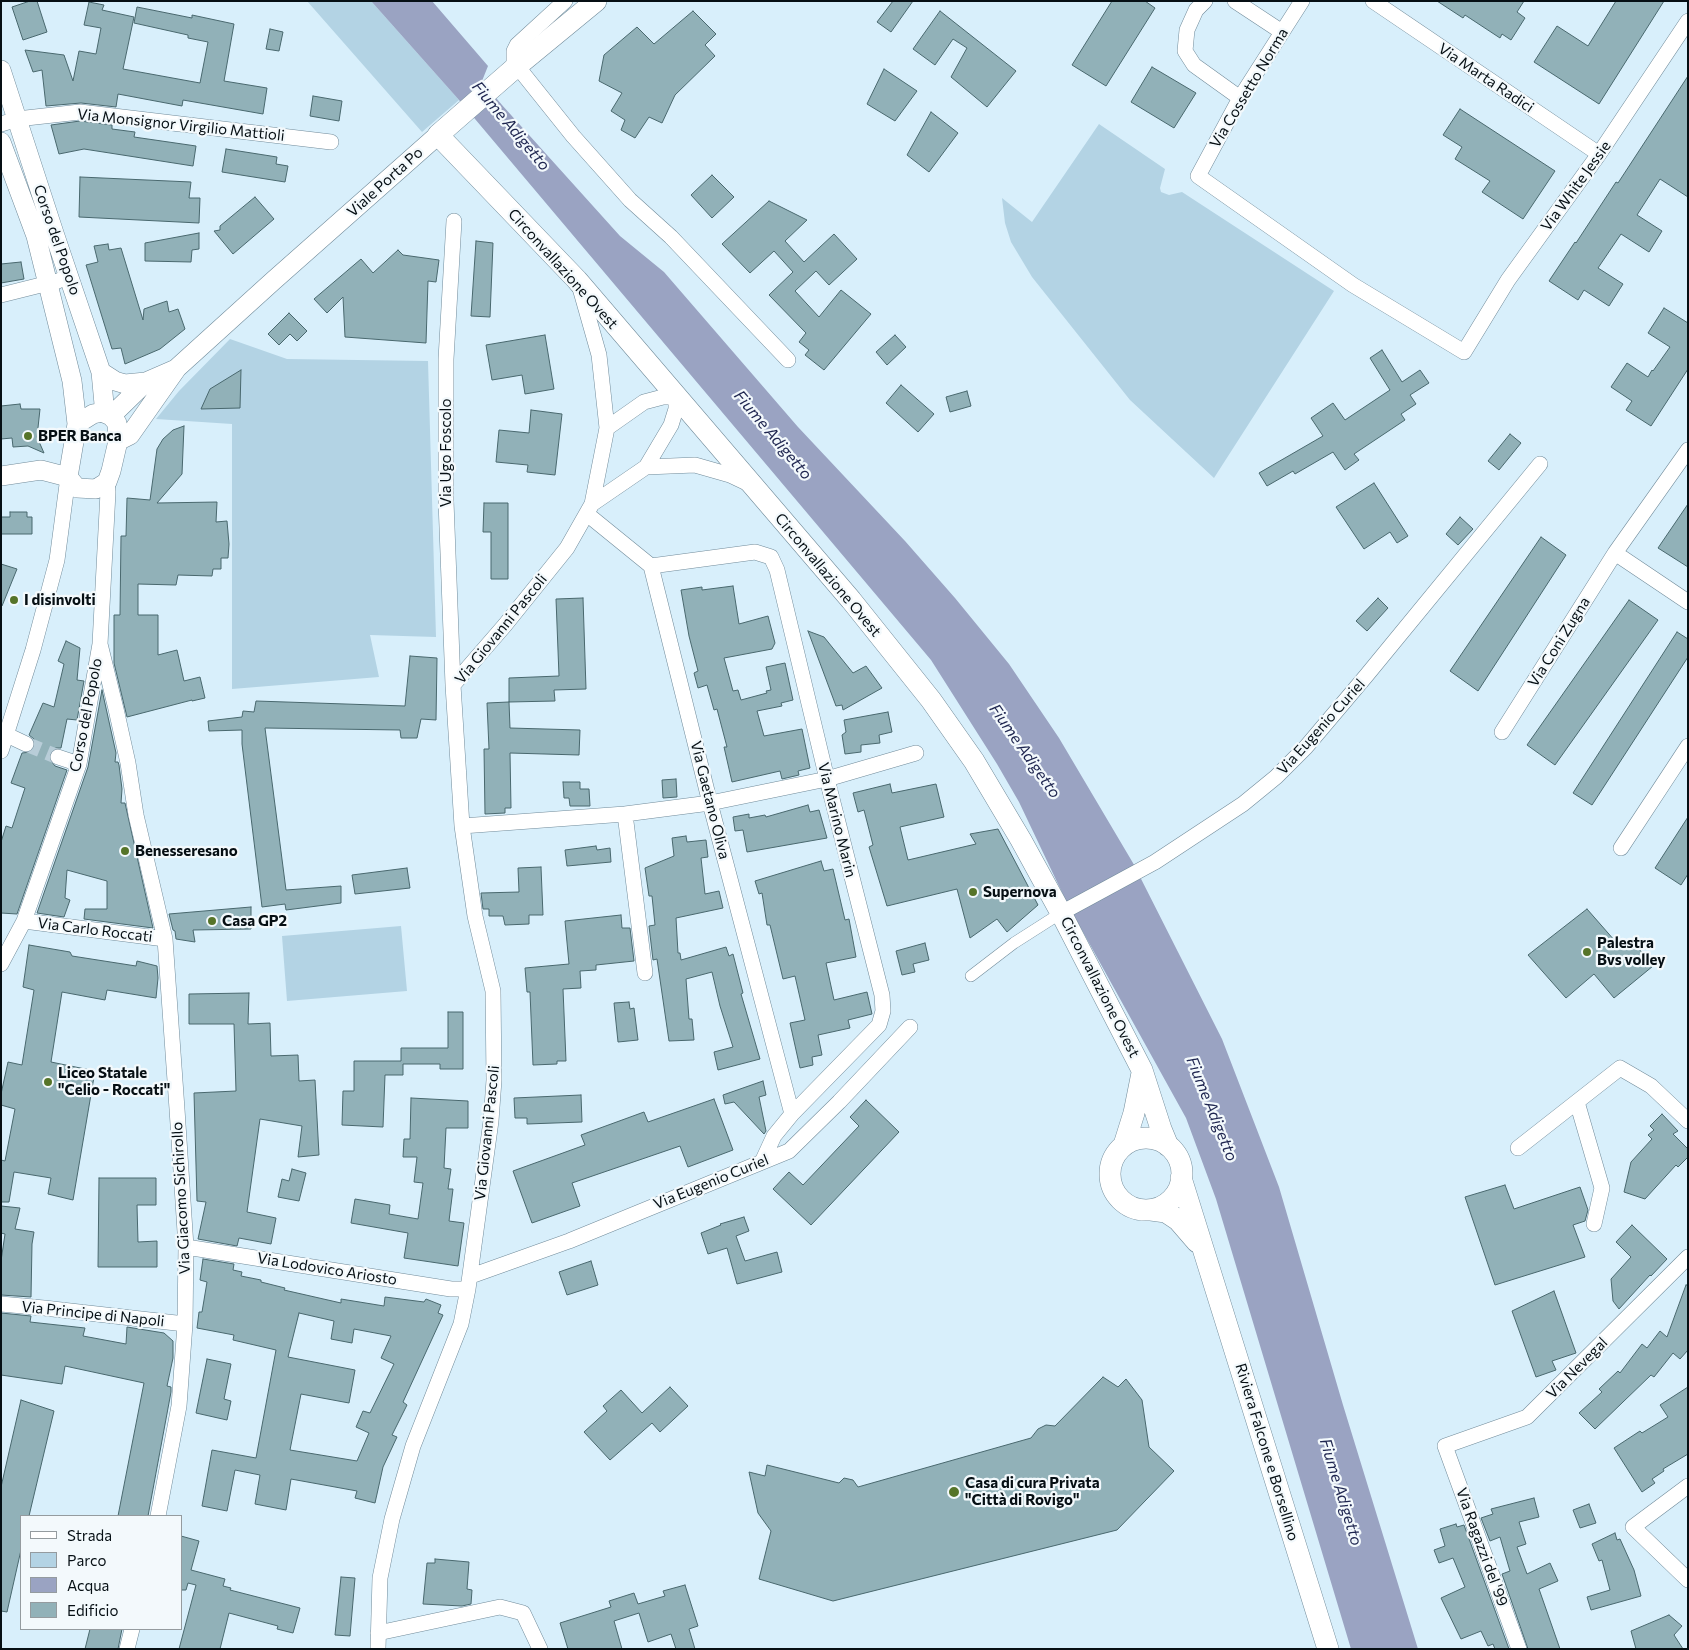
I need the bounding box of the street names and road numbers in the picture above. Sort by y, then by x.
street label: Via Cossetto Norma [1206,25,1292,151]
street label: Via Marta Radici [1435,39,1537,117]
street label: Via Monsignor Virgilio Mattioli [76,105,286,145]
street label: Via White Jessie [1537,137,1615,235]
street label: Viale Porta Po [343,143,427,221]
street label: Corso del Popolo [30,182,84,298]
street label: Circonvallazione Ovest [504,205,622,333]
street label: Via Ugo Foscolo [437,399,455,507]
street label: Circonvallazione Ovest [771,510,885,640]
street label: Via Giovanni Pascoli [451,571,551,687]
street label: Via Coni Zugna [1524,594,1594,690]
street label: Corso del Popolo [66,657,106,773]
street label: Via Eugenio Curiel [1273,675,1369,779]
street label: Via Gaetano Oliva [687,739,733,861]
street label: Via Marino Marin [814,761,860,879]
street label: Via Carlo Roccati [36,914,154,946]
street label: Circonvallazione Ovest [1057,914,1143,1060]
street label: Via Giovanni Pascoli [471,1065,503,1201]
street label: Via Giacomo Sichirollo [168,1121,194,1275]
street label: Via Eugenio Curiel [651,1151,771,1213]
street label: Via Lodovico Ariosto [256,1249,398,1289]
street label: Via Principe di Napoli [21,1298,165,1330]
street label: Via Nevegal [1543,1334,1611,1402]
street label: Riviera Falcone e Borsellino [1231,1361,1303,1543]
street label: Via Ragazzi del '99 [1452,1485,1512,1609]

